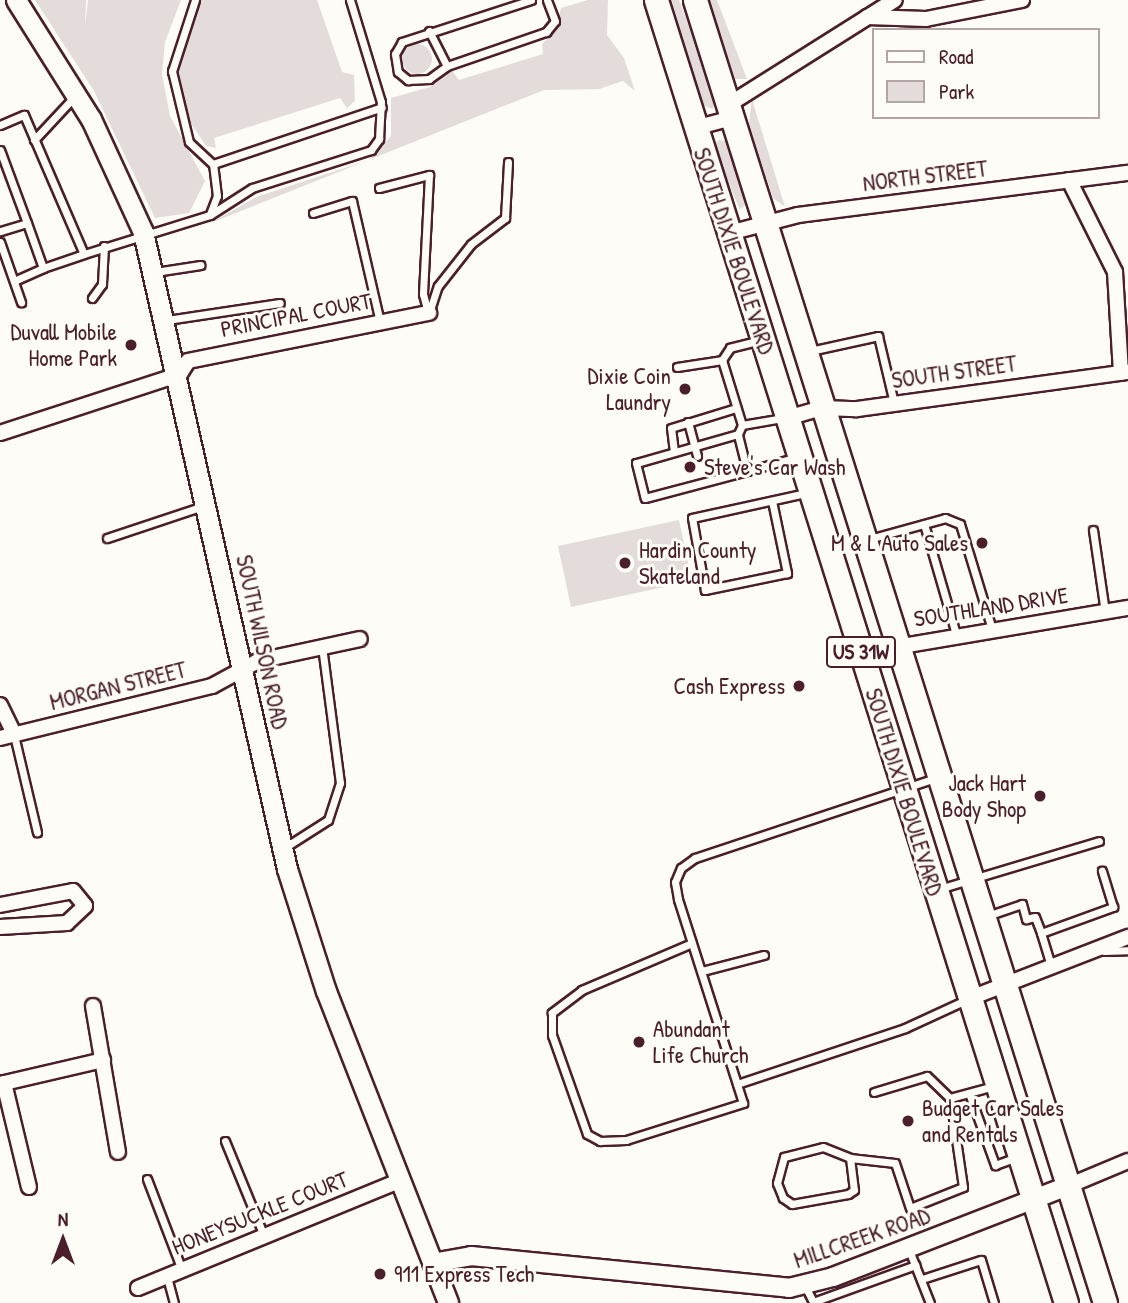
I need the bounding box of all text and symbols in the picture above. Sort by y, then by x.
legend [872,28,1100,119]
text: Road [939,42,973,71]
text: Park [939,77,974,106]
street label: SOUTH DIXIE BOULEVARD [688,144,780,358]
street label: NORTH STREET [861,155,989,197]
street label: PRINCIPAL COURT [219,287,373,343]
place label: Duvall Mobile Home Park [11,318,117,372]
marker: Duvall Mobile Home Park [123,337,139,353]
street label: SOUTH STREET [890,350,1018,394]
place label: Dixie Coin Laundry [588,362,671,416]
marker: Dixie Coin Laundry [677,381,693,397]
place label: Steve's Car Wash [704,453,845,481]
marker: Steve's Car Wash [682,459,698,475]
place label: M & L Auto Sales [831,529,968,557]
marker: M & L Auto Sales [974,535,990,551]
place label: Hardin County Skateland [639,536,757,590]
street label: SOUTH WILSON ROAD [230,552,294,732]
marker: Hardin County Skateland [617,555,633,571]
street label: SOUTHLAND DRIVE [912,581,1070,633]
road number: US 31W [826,634,896,670]
street label: MORGAN STREET [47,656,189,716]
place label: Cash Express [674,672,785,700]
marker: Cash Express [791,678,807,694]
street label: SOUTH DIXIE BOULEVARD [859,685,949,899]
place label: Jack Hart Body Shop [942,769,1026,823]
marker: Jack Hart Body Shop [1032,788,1048,804]
place label: Abundant Life Church [653,1015,748,1069]
marker: Abundant Life Church [631,1034,647,1050]
place label: Budget Car Sales and Rentals [922,1094,1064,1148]
marker: Budget Car Sales and Rentals [900,1113,916,1129]
street label: HONEYSUCKLE COURT [168,1165,352,1261]
street label: MILLCREEK ROAD [790,1202,934,1274]
north arrow [28,1205,98,1275]
text: N [58,1206,68,1232]
place label: 911 Express Tech [394,1260,534,1288]
marker: 911 Express Tech [372,1266,388,1282]

